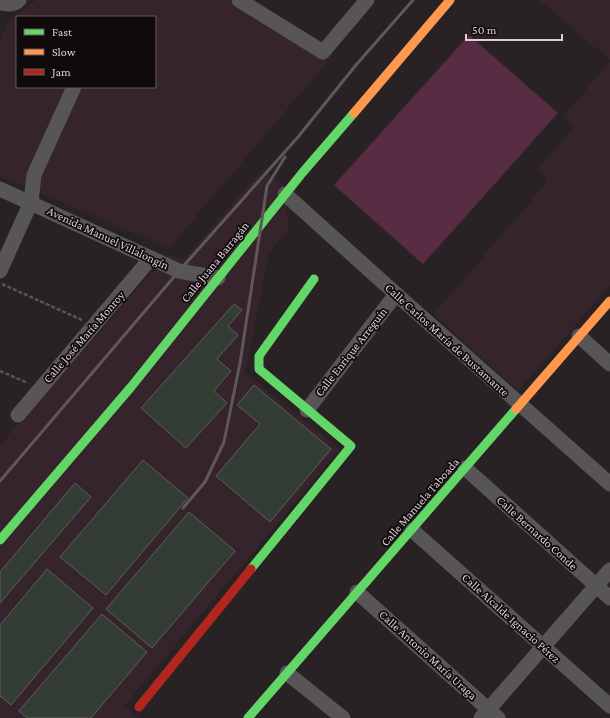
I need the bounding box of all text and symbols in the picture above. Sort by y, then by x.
legend [16,16,156,88]
scale bar [466,16,562,42]
text: 50 m [472,23,497,37]
text: Fast [52,25,73,39]
text: Slow [52,45,76,59]
text: Jam [51,65,71,79]
street label: Avenida Manuel Villalongín [45,204,172,273]
street label: Calle Juana Barragán [178,218,252,305]
street label: Calle Carlos María de Bustamante [382,281,512,399]
street label: Calle José María Monroy [40,288,128,386]
street label: Calle Enrique Arreguín [312,304,390,399]
street label: Calle Manuela Taboada [378,455,462,549]
street label: Calle Bernardo Conde [494,493,580,573]
street label: Calle Alcalde Ignacio Pérez [459,570,563,666]
street label: Calle Antonio María Uraga [376,607,480,703]

